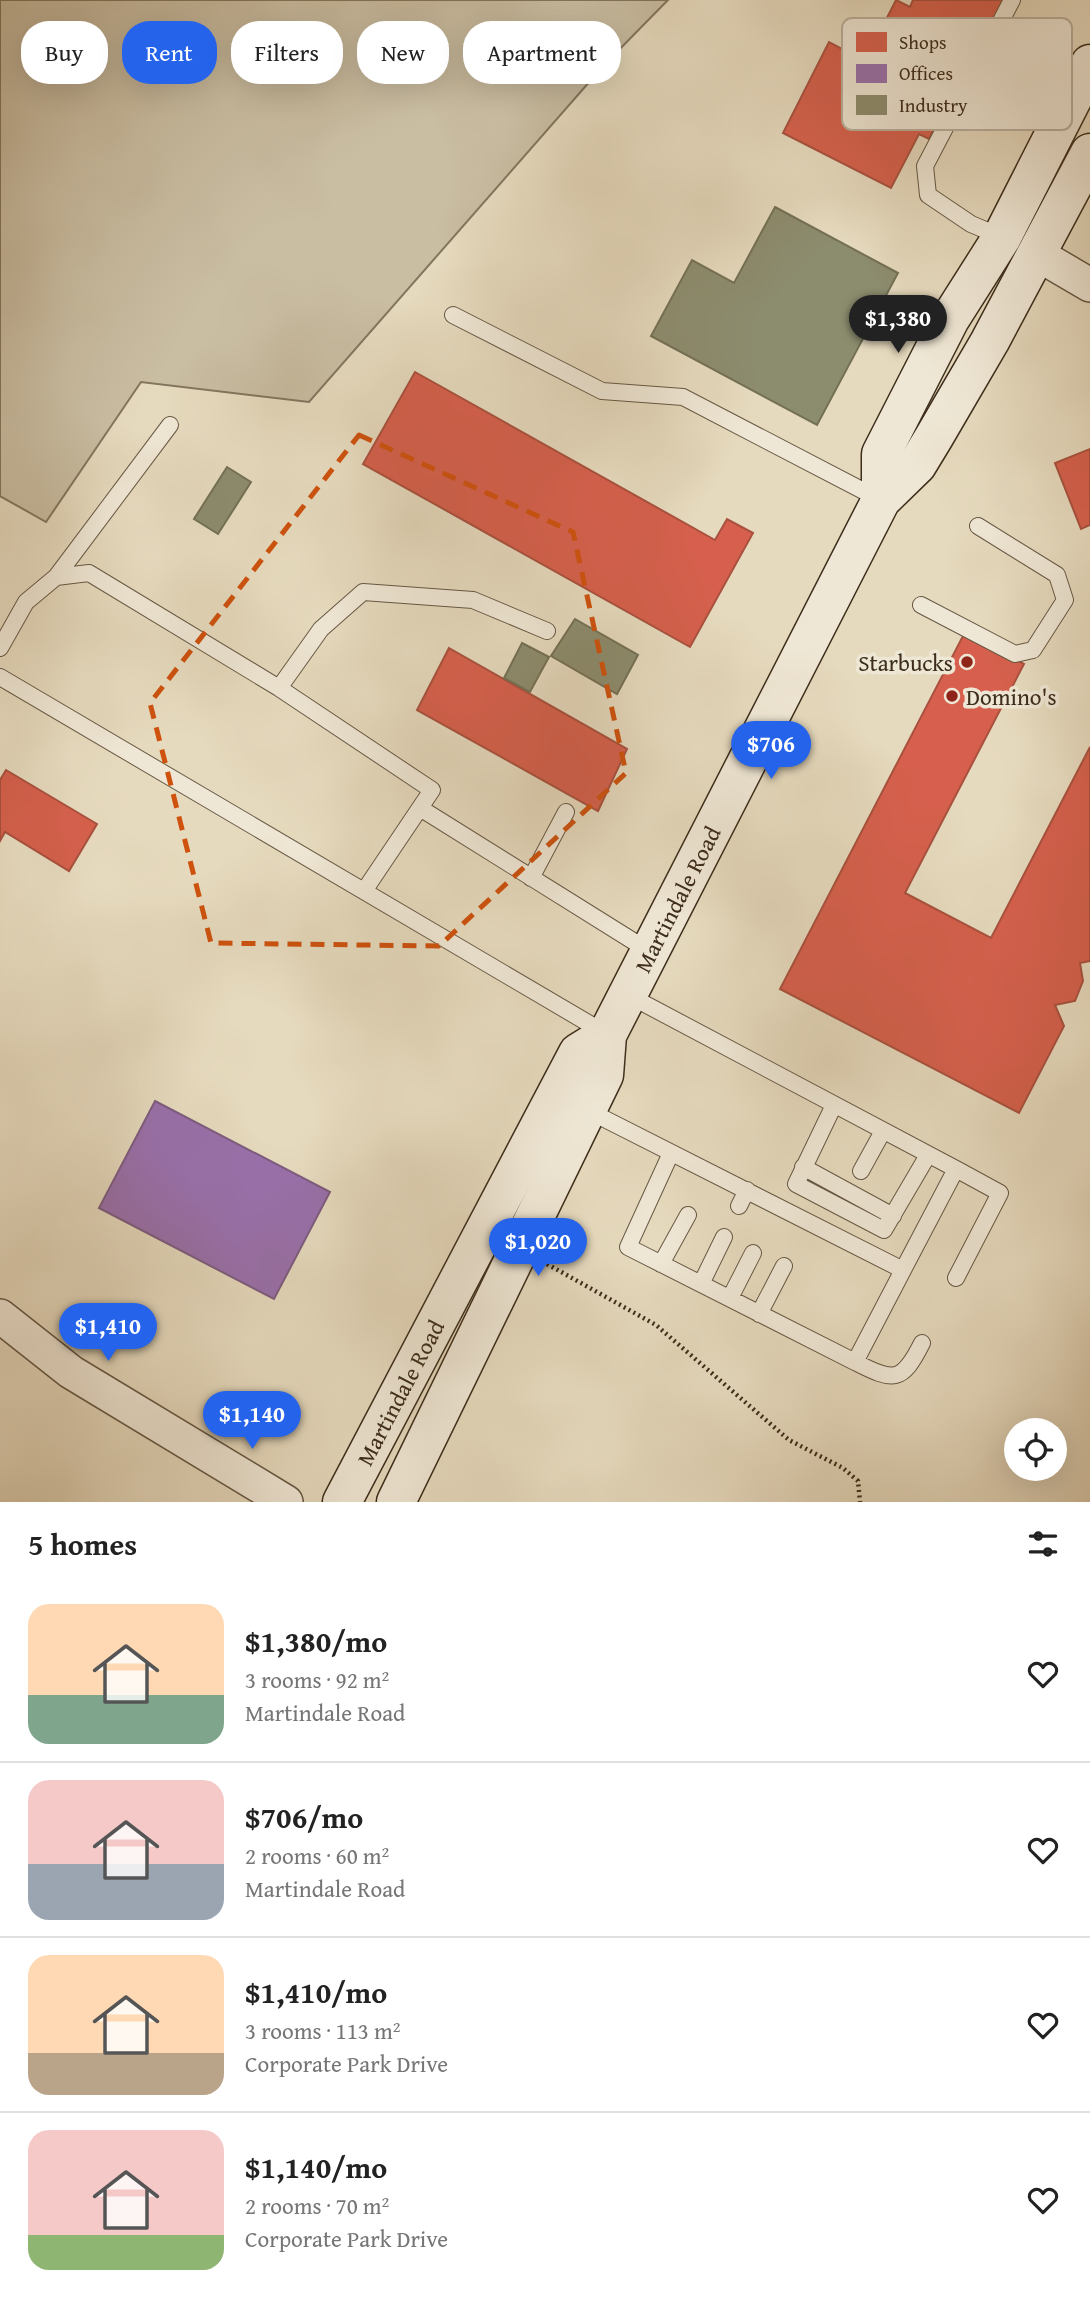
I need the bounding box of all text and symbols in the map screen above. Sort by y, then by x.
legend [842,18,1072,130]
chip: Buy [21,21,108,84]
chip: Rent [122,21,217,84]
chip: Filters [231,21,343,84]
chip: New [357,21,449,84]
chip: Apartment [463,21,621,84]
text: Shops [899,28,946,56]
text: Offices [899,59,953,87]
text: Industry [899,91,968,119]
pin: $1,380 [841,296,955,355]
text: $1,380 [865,301,931,334]
place label: Starbucks [858,646,953,679]
marker: Starbucks [959,654,975,670]
place label: Domino's [966,680,1057,713]
marker: Domino's [944,688,960,704]
pin: $706 [730,722,812,781]
text: $706 [747,727,795,760]
street label: Martindale Road [625,819,728,978]
pin: $1,020 [481,1218,595,1278]
text: $1,020 [505,1224,571,1257]
pin: $1,410 [51,1304,165,1363]
text: $1,410 [75,1309,141,1342]
street label: Martindale Road [348,1313,452,1471]
pin: $1,140 [195,1392,309,1451]
text: $1,140 [219,1397,285,1430]
map controls [1004,1418,1067,1481]
button: locate [1004,1418,1067,1481]
text: 5 homes [28,1522,137,1566]
icon: filters [1024,1525,1062,1563]
text: $1,380/mo [245,1619,387,1663]
icon: home [84,1632,168,1716]
icon: heart [1024,1655,1062,1693]
text: 3 rooms · 92 m² [245,1663,389,1696]
text: Martindale Road [245,1696,405,1729]
text: $706/mo [245,1795,363,1839]
icon: home [84,1808,168,1892]
icon: heart [1024,1831,1062,1869]
text: 2 rooms · 60 m² [245,1839,389,1872]
text: Martindale Road [245,1872,405,1905]
text: $1,410/mo [245,1970,387,2014]
icon: home [84,1983,168,2067]
icon: heart [1024,2006,1062,2044]
text: 3 rooms · 113 m² [245,2014,400,2047]
text: Corporate Park Drive [245,2047,448,2080]
text: $1,140/mo [245,2145,387,2189]
icon: home [84,2158,168,2242]
icon: heart [1024,2181,1062,2219]
text: 2 rooms · 70 m² [245,2189,389,2222]
text: Corporate Park Drive [245,2222,448,2255]

